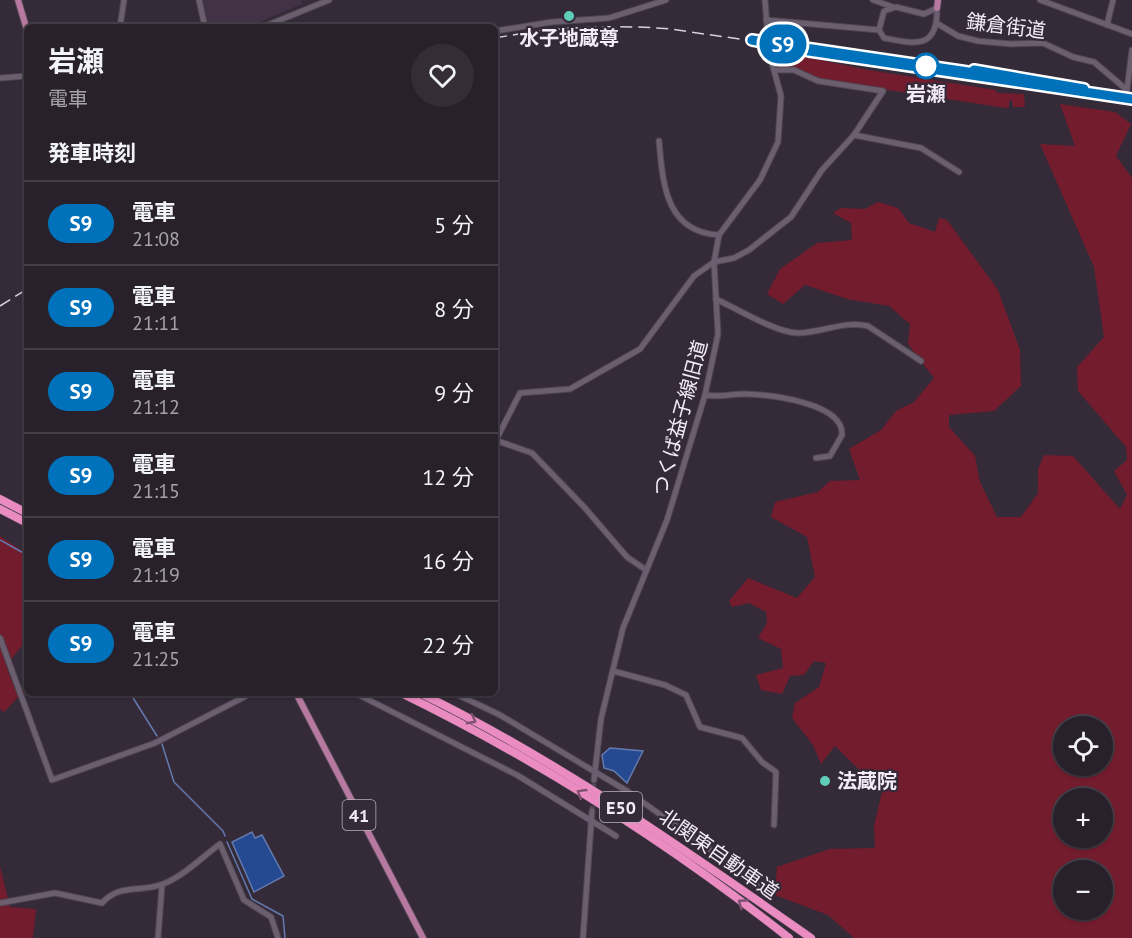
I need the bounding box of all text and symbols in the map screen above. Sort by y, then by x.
street label: 鎌倉街道 [965,8,1047,44]
marker: 水子地蔵尊 [562,9,576,23]
line badge: S9 [756,24,810,63]
place label: 水子地蔵尊 [519,25,619,51]
text: S9 [771,31,795,58]
text: 岩瀬 [48,42,104,79]
button: heart [411,44,474,107]
marker: 岩瀬 [913,53,939,79]
place label: 岩瀬 [906,81,946,107]
text: 電車 [48,86,88,112]
text: 発車時刻 [48,139,136,167]
text: 電車 [132,198,176,226]
text: S9 [69,210,93,237]
text: 5 分 [434,211,474,239]
text: 21:08 [132,226,180,252]
text: 電車 [132,282,176,310]
text: S9 [69,294,93,321]
text: 8 分 [434,295,474,323]
text: 21:11 [132,310,180,336]
street label: つくば益子線旧道 [647,337,713,499]
text: 電車 [132,366,176,394]
text: S9 [69,378,93,405]
text: 9 分 [434,379,474,407]
text: 21:12 [132,394,180,420]
text: 電車 [132,450,176,478]
text: S9 [69,462,93,489]
text: 12 分 [422,463,474,491]
text: 21:15 [132,478,180,504]
text: 電車 [132,534,176,562]
text: S9 [69,546,93,573]
text: 16 分 [422,547,474,575]
text: 21:19 [132,562,180,588]
text: 電車 [132,618,176,646]
text: S9 [69,630,93,657]
text: 22 分 [422,631,474,659]
text: 21:25 [132,646,180,672]
one-way arrow [466,713,476,724]
map controls [1053,716,1113,920]
button: locate [1053,716,1113,776]
place label: 法蔵院 [837,768,897,794]
marker: 法蔵院 [818,774,832,788]
one-way arrow [577,788,587,800]
button: + [1053,788,1113,848]
road number: E50 [600,792,642,822]
road number: 41 [342,800,376,830]
street label: 北関東自動車道 [654,803,784,905]
button: − [1053,860,1113,920]
one-way arrow [738,899,749,910]

